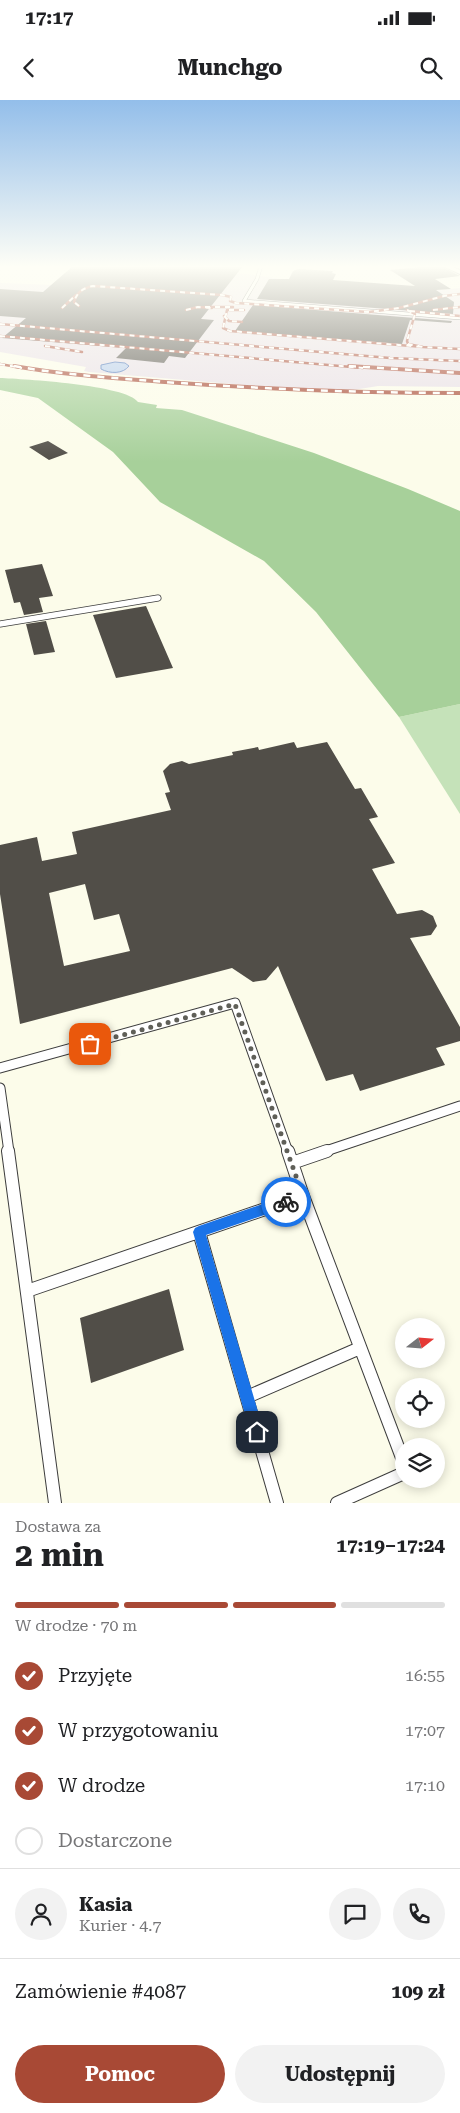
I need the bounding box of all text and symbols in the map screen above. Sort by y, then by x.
text: 17:17 [25,6,74,29]
icon: back [15,54,43,82]
icon: search [417,54,445,82]
text: Munchgo [177,55,283,80]
pin [69,1023,111,1065]
icon: bag [76,1030,104,1058]
courier [261,1177,311,1227]
icon: bike [272,1188,300,1216]
north arrow [395,1318,445,1368]
map controls [395,1318,445,1488]
button: locate [395,1378,445,1428]
pin [236,1411,278,1453]
icon: home [243,1418,271,1446]
button: layers [395,1438,445,1488]
text: Dostawa za [15,1517,101,1536]
text: 17:19–17:24 [336,1534,445,1557]
text: 2 min [15,1536,104,1574]
text: W drodze · 70 m [15,1616,137,1635]
icon: check [15,1662,43,1690]
text: Przyjęte [58,1664,132,1687]
text: 16:55 [405,1666,445,1685]
icon: check [15,1717,43,1745]
text: W przygotowaniu [58,1719,218,1742]
text: 17:07 [405,1721,445,1740]
icon: check [15,1772,43,1800]
text: W drodze [58,1774,145,1797]
text: 17:10 [405,1776,445,1795]
text: Dostarczone [58,1829,172,1852]
button: person [15,1888,67,1940]
button: chat [329,1888,381,1940]
button: phone [393,1888,445,1940]
text: Kasia [79,1893,132,1916]
text: Kurier · 4.7 [79,1916,161,1935]
text: Zamówienie #4087 [15,1980,186,2003]
text: 109 zł [391,1980,445,2003]
button: Pomoc [15,2045,225,2103]
button: Udostępnij [235,2045,445,2103]

